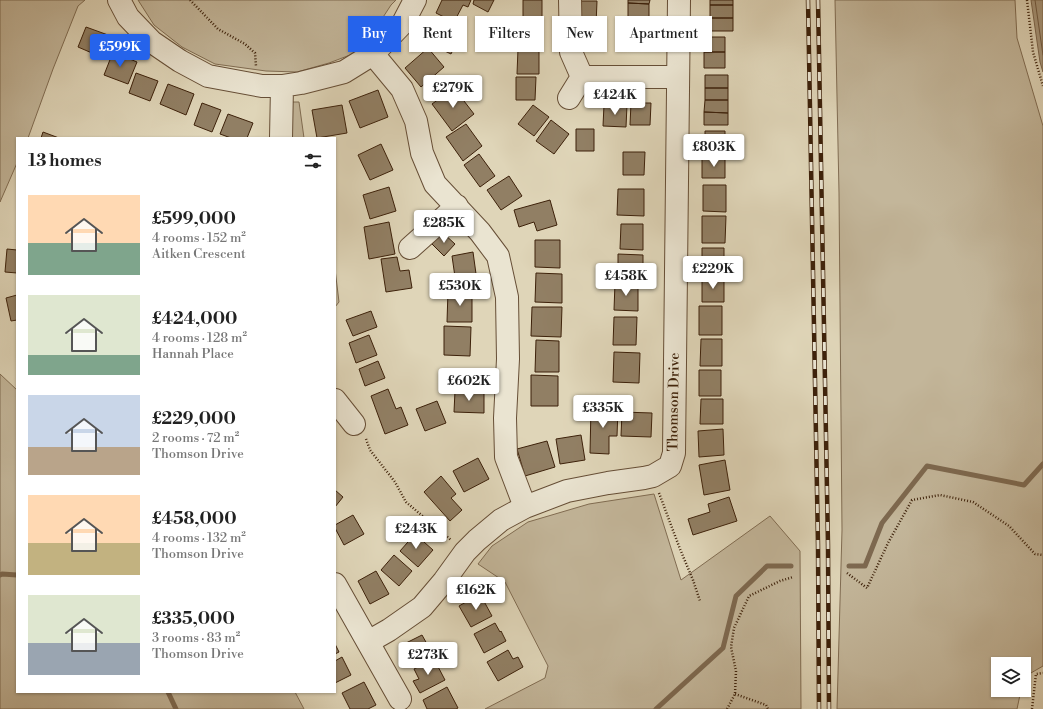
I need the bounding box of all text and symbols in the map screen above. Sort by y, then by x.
chip: Buy [348,16,401,52]
chip: Rent [409,16,467,52]
chip: Filters [475,16,544,52]
chip: New [552,16,607,52]
chip: Apartment [615,16,712,52]
pin: £599K [92,34,148,68]
text: £599K [99,39,141,55]
pin: £279K [425,75,481,109]
text: £279K [432,80,474,96]
pin: £424K [587,82,643,116]
text: £424K [593,87,637,103]
pin: £803K [686,134,742,168]
text: £803K [692,139,736,155]
text: 13 homes [28,150,102,172]
icon: filters [302,150,324,172]
text: £599,000 [152,208,236,230]
pin: £285K [416,210,472,244]
icon: home [60,211,108,259]
text: £285K [423,215,465,231]
text: 4 rooms · 152 m² [152,230,246,246]
text: Aitken Crescent [152,246,246,262]
pin: £229K [685,256,741,290]
text: £229K [692,261,734,277]
pin: £458K [598,263,654,297]
text: £458K [605,268,647,284]
pin: £530K [432,273,488,307]
text: £530K [438,278,482,294]
text: £424,000 [152,308,237,330]
icon: home [60,311,108,359]
text: 4 rooms · 128 m² [152,330,247,346]
text: Hannah Place [152,346,234,362]
street label: Thomson Drive [664,352,684,452]
pin: £602K [441,368,497,402]
text: £602K [447,373,491,389]
pin: £335K [575,395,631,429]
text: £335K [582,400,624,416]
text: £229,000 [152,408,236,430]
icon: home [60,411,108,459]
text: 2 rooms · 72 m² [152,430,239,446]
text: Thomson Drive [152,446,244,462]
text: £458,000 [152,508,237,530]
icon: home [60,511,108,559]
pin: £243K [388,516,444,550]
text: £243K [395,521,437,537]
text: 4 rooms · 132 m² [152,530,246,546]
text: Thomson Drive [152,546,244,562]
pin: £162K [448,577,504,611]
text: £162K [456,582,496,598]
text: £335,000 [152,608,235,630]
icon: home [60,611,108,659]
text: 3 rooms · 83 m² [152,630,240,646]
pin: £273K [400,642,456,676]
text: Thomson Drive [152,646,244,662]
text: £273K [407,647,449,663]
map controls [991,657,1031,697]
button: layers [991,657,1031,697]

